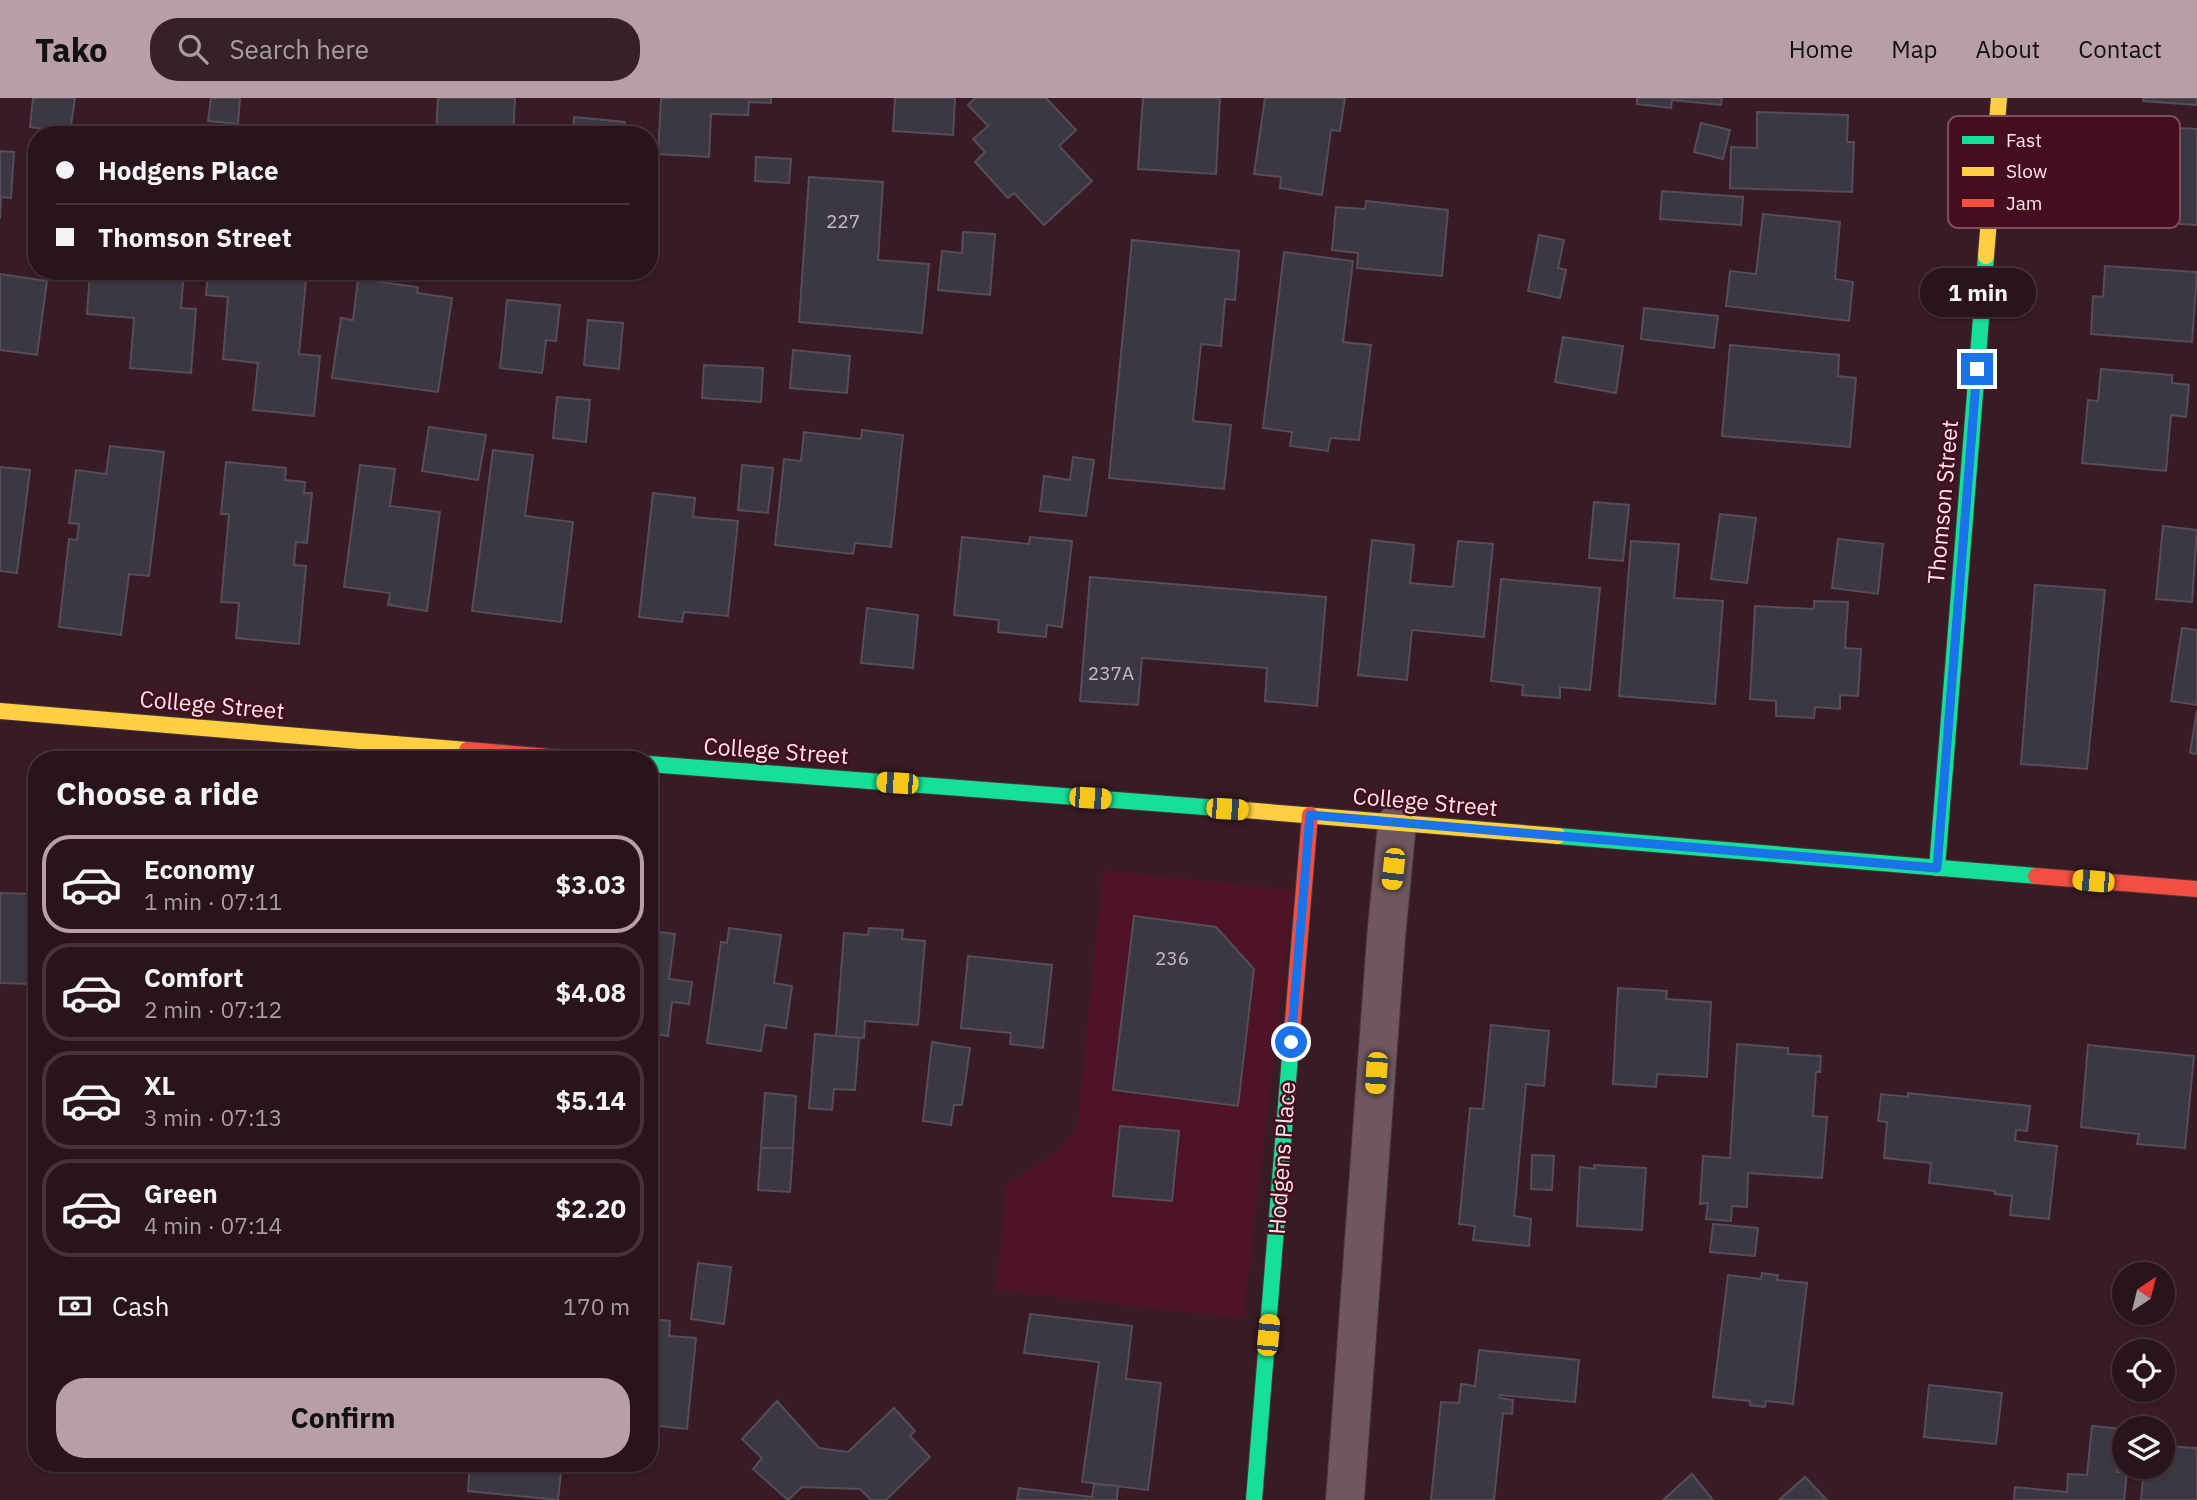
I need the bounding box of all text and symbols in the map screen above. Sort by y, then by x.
search box [150,18,640,81]
text: Tako [35,28,108,71]
icon: search [174,30,212,68]
text: Search here [230,32,369,66]
text: Home [1789,33,1853,65]
text: Map [1891,33,1937,65]
text: About [1975,33,2040,65]
text: Contact [2078,33,2162,65]
legend [1948,116,2180,228]
text: Fast [2006,128,2042,152]
text: Hodgens Place [98,153,279,187]
text: Slow [2006,159,2047,183]
text: Jam [2006,191,2042,215]
house number: 227 [826,209,860,233]
text: Thomson Street [98,220,292,254]
callout: 1 min [1919,268,2035,316]
text: 1 min [1948,277,2008,307]
route end [1961,353,1993,385]
street label: Thomson Street [1920,418,1964,585]
house number: 237A [1088,661,1134,685]
street label: College Street [138,683,286,725]
street label: College Street [703,730,850,770]
car [876,771,919,795]
text: Choose a ride [56,772,259,814]
street label: College Street [1351,780,1499,822]
car [1069,786,1112,810]
car [1206,797,1249,821]
car [1381,847,1406,891]
text: Economy [144,852,255,886]
icon: car [60,853,123,916]
text: $3.03 [556,867,626,901]
car [2072,869,2115,893]
text: 1 min · 07:11 [144,886,282,916]
house number: 236 [1155,946,1189,970]
text: Comfort [144,960,243,994]
icon: car [60,961,123,1024]
text: $4.08 [556,975,626,1009]
text: 2 min · 07:12 [144,994,282,1024]
route start [1275,1026,1307,1058]
car [1365,1051,1388,1095]
text: XL [144,1068,175,1102]
icon: car [60,1069,123,1132]
street label: Hodgens Place [1261,1080,1301,1235]
text: $5.14 [556,1083,626,1117]
text: 3 min · 07:13 [144,1102,282,1132]
text: Green [144,1176,218,1210]
icon: car [60,1177,123,1240]
text: $2.20 [556,1191,626,1225]
text: 4 min · 07:14 [144,1210,282,1240]
north arrow [2112,1262,2175,1325]
map controls [2112,1262,2175,1479]
icon: cash [56,1287,94,1325]
text: Cash [112,1289,169,1323]
text: 170 m [563,1291,630,1321]
car [1256,1313,1281,1357]
button: locate [2112,1339,2175,1402]
button: Confirm [56,1378,630,1458]
button: layers [2112,1416,2175,1479]

